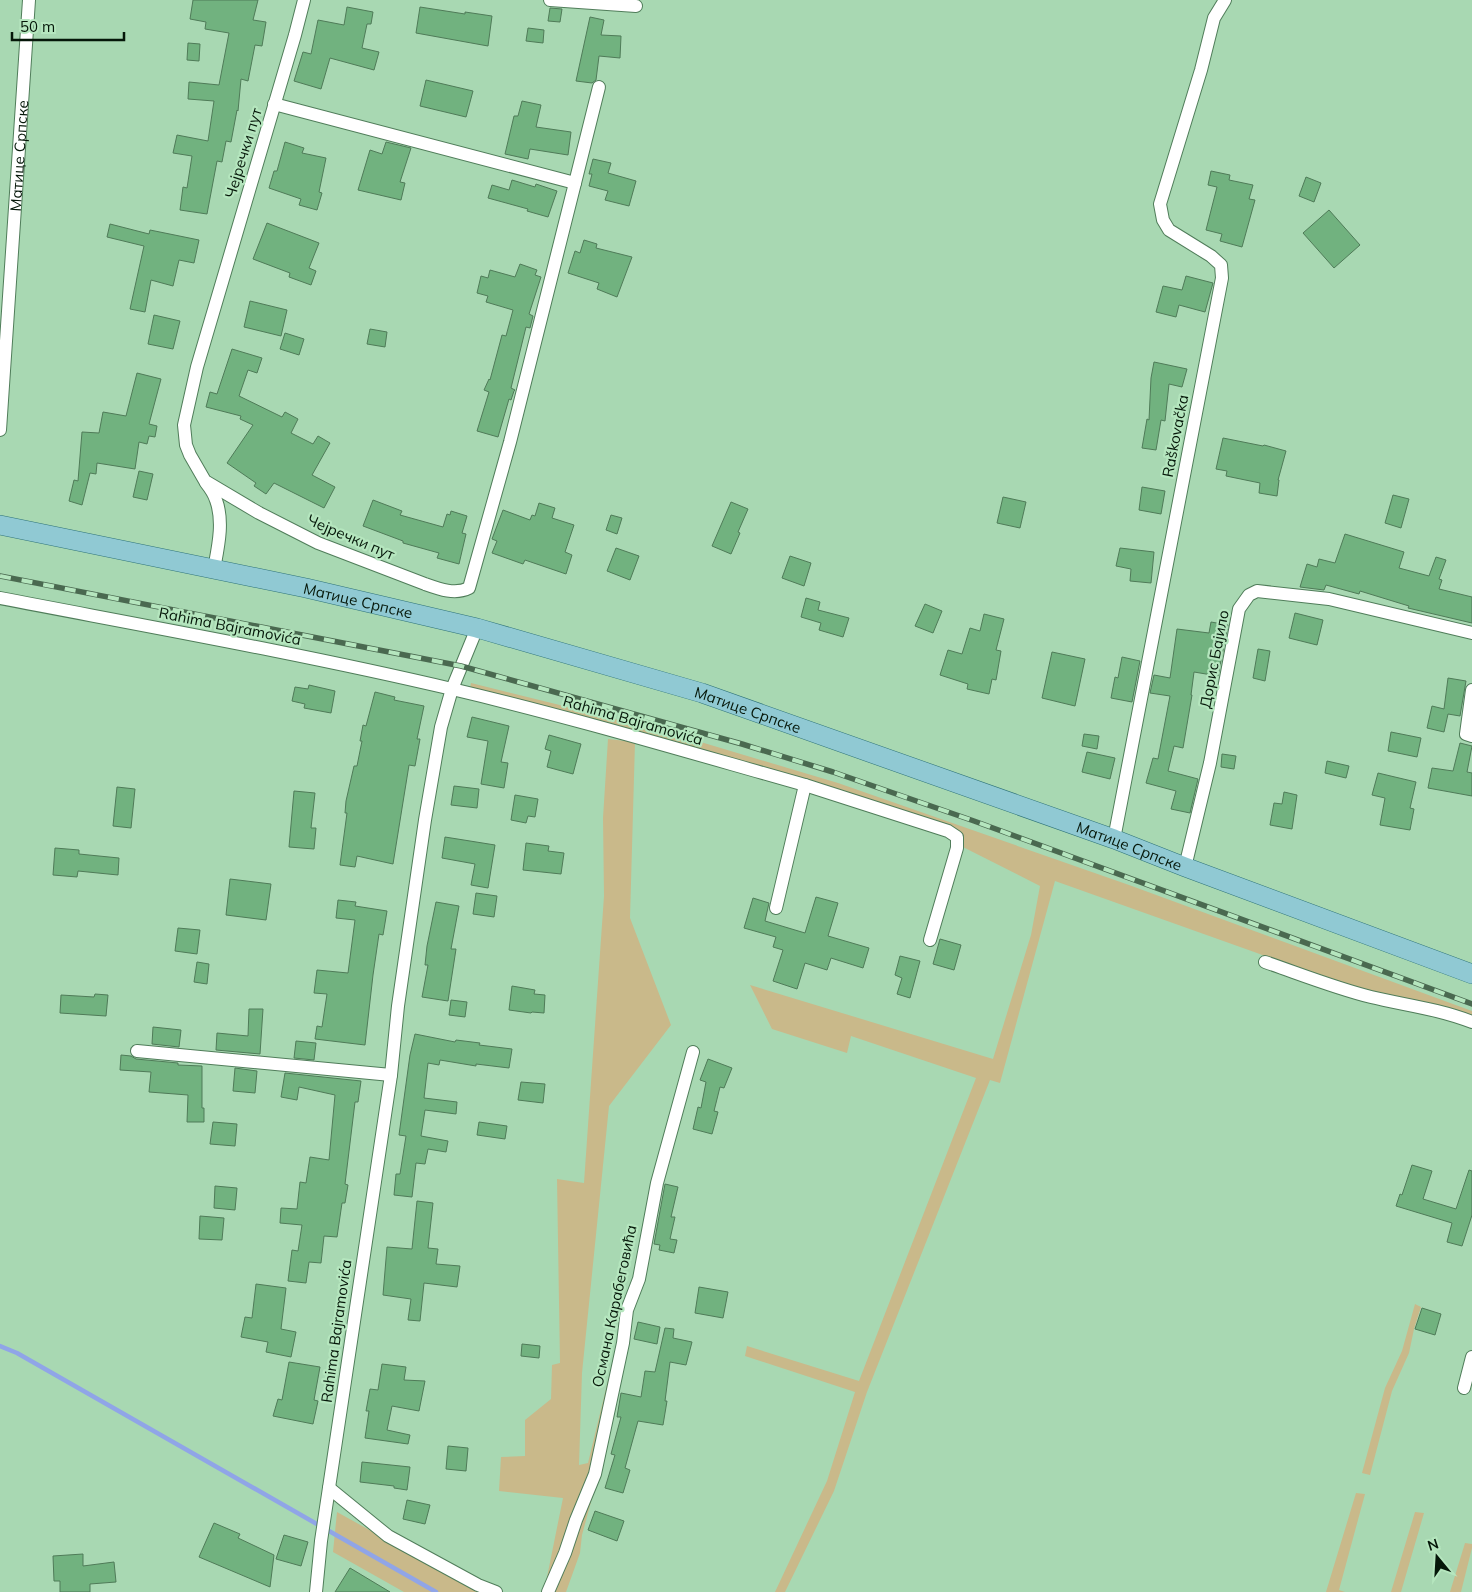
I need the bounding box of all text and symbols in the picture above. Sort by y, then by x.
scale bar [12,10,125,42]
text: 50 m [20,17,55,36]
street label: Матице Српске [5,99,32,212]
street label: Чејречки пут [220,106,266,200]
street label: Raškovačka [1158,393,1192,479]
street label: Чејречки пут [304,510,398,564]
street label: Матице Српске [302,578,415,622]
street label: Rahima Bajramovića [157,603,303,649]
street label: Дорис Бајило [1195,608,1233,710]
street label: Матице Српске [693,682,804,737]
street label: Rahima Bajramovića [561,691,705,749]
street label: Матице Српске [1074,817,1185,874]
street label: Османа Карабеговића [587,1223,641,1389]
street label: Rahima Bajramovića [317,1258,355,1404]
north arrow [1412,1532,1462,1582]
text: N [1425,1534,1441,1555]

